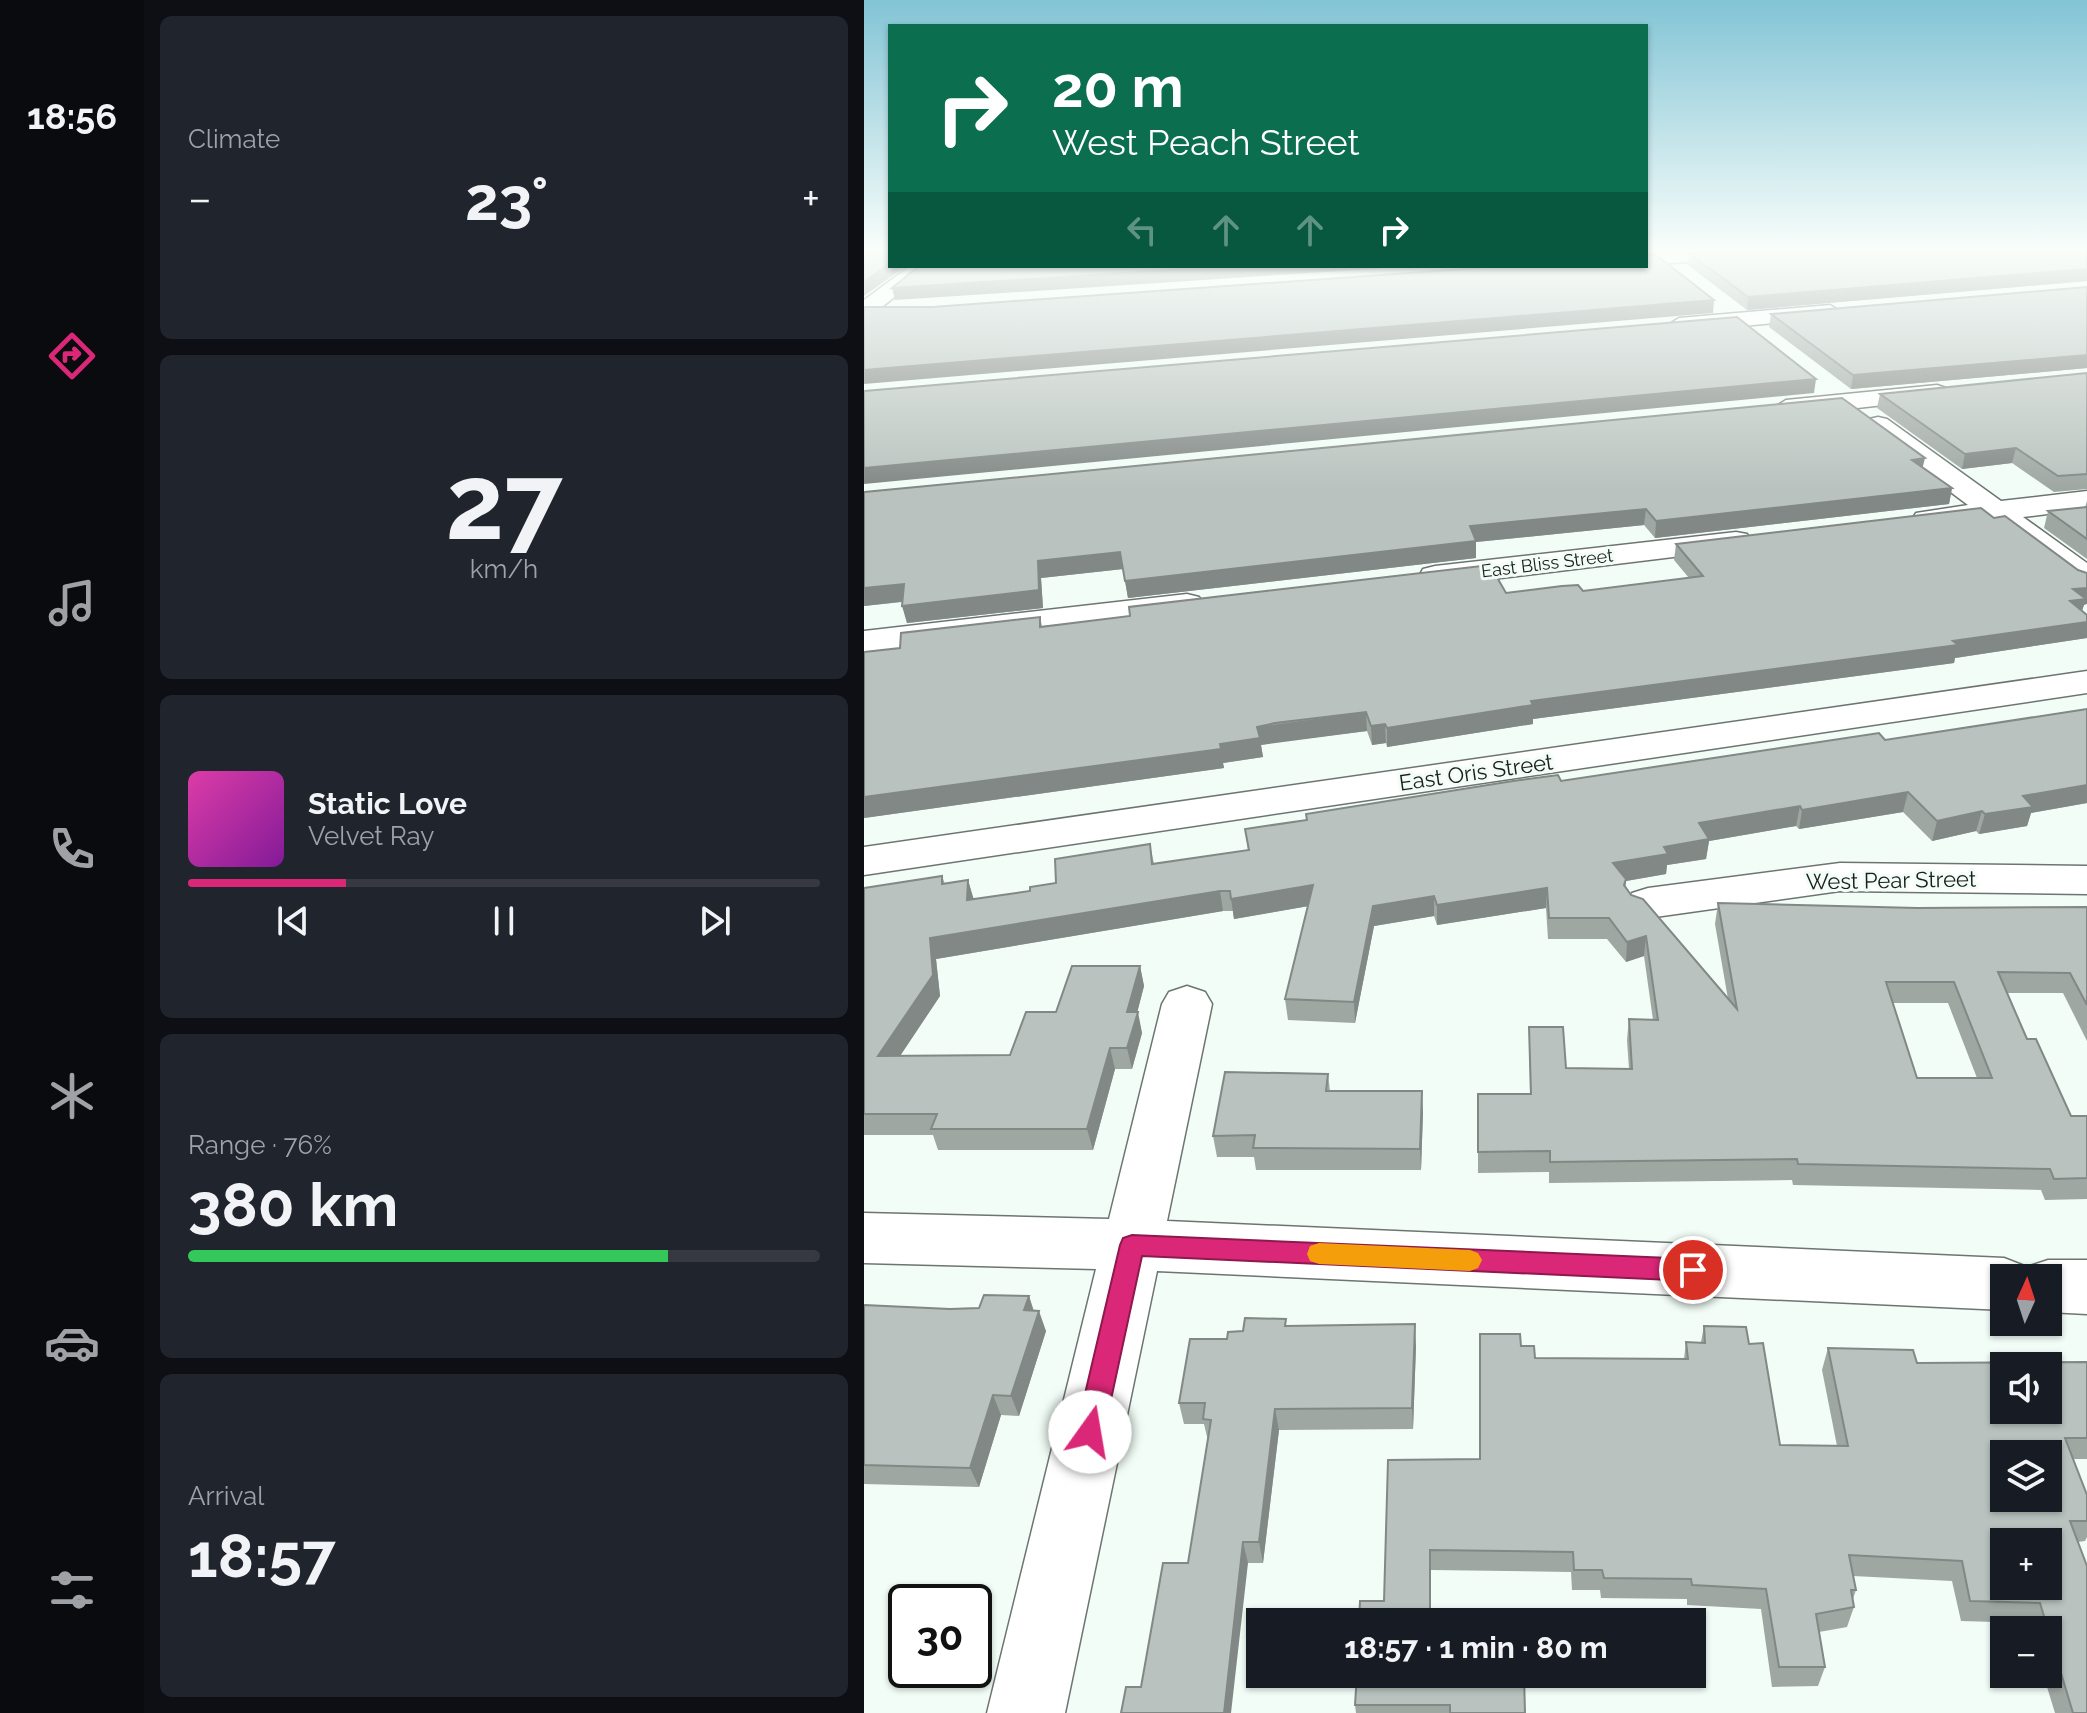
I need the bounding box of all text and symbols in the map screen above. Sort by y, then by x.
text: 20 m [1052,54,1184,120]
icon: right [920,56,1024,160]
text: 18:56 [27,95,117,137]
text: West Peach Street [1052,121,1360,163]
text: Climate [188,124,280,154]
text: 23° [465,164,548,234]
text: − [188,173,212,224]
text: + [802,173,820,224]
icon: left [1120,208,1164,252]
icon: ahead [1204,208,1248,252]
icon: ahead [1288,208,1332,252]
icon: right [1372,208,1416,252]
icon: directions [44,328,100,384]
text: 27 [445,441,563,563]
street label: East Bliss Street [1480,544,1614,582]
text: km/h [470,554,538,584]
icon: music [44,575,100,631]
street label: East Oris Street [1397,748,1555,796]
text: Static Love [308,786,467,821]
icon: phone [44,821,100,877]
text: Velvet Ray [308,821,434,851]
street label: West Pear Street [1806,866,1977,894]
icon: previous [271,899,315,943]
icon: pause [482,899,526,943]
icon: next [693,899,737,943]
icon: climate [44,1068,100,1124]
text: Range · 76% [188,1130,332,1160]
text: 380 km [188,1170,398,1240]
pin [1659,1236,1727,1304]
icon: arrive [1671,1248,1715,1292]
north arrow [1990,1264,2062,1336]
map controls [1990,1264,2062,1688]
icon: car [44,1315,100,1371]
button: sound [1990,1352,2062,1424]
position arrow [1048,1390,1132,1474]
button: layers [1990,1440,2062,1512]
text: Arrival [188,1481,264,1511]
text: 18:57 [188,1521,336,1591]
button: + [1990,1528,2062,1600]
icon: filters [44,1562,100,1618]
speed limit sign: 30 [888,1584,992,1688]
button: − [1990,1616,2062,1688]
text: 18:57 · 1 min · 80 m [1344,1630,1608,1665]

